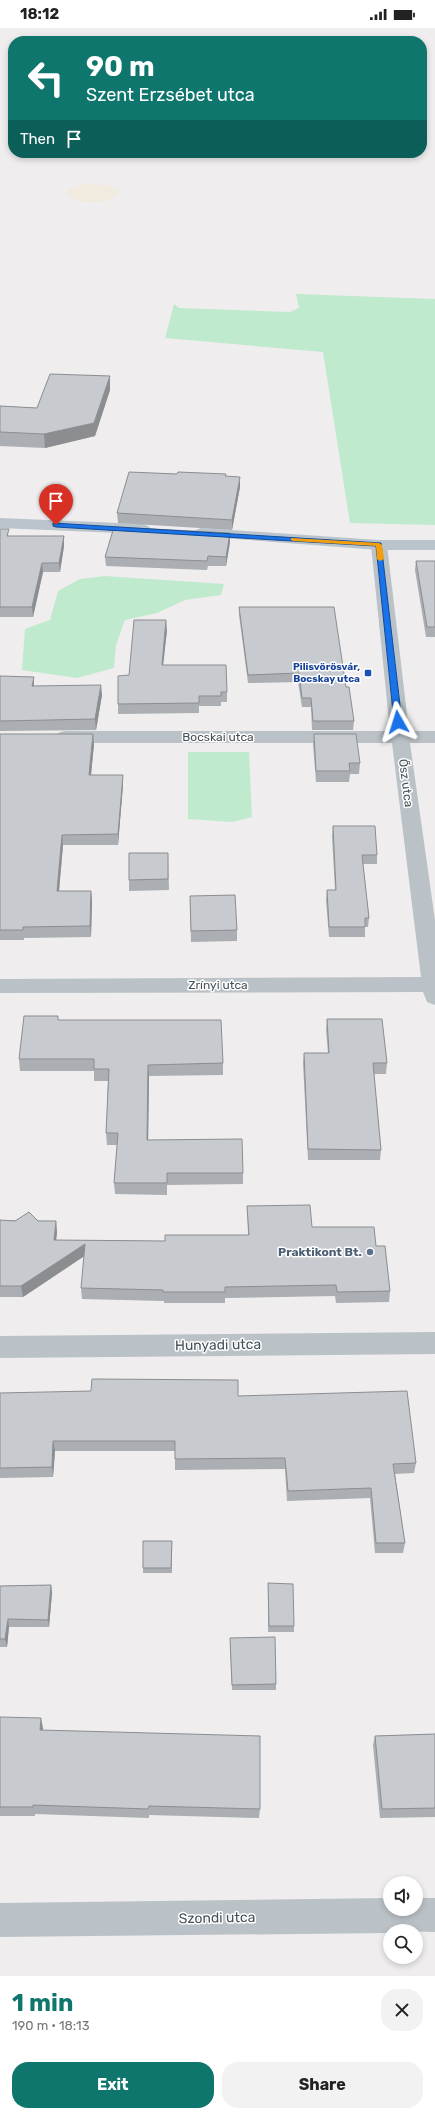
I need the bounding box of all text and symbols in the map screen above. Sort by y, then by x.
text: 18:12 [20,5,59,23]
text: 90 m [86,50,155,83]
icon: left [20,52,72,104]
text: Szent Erzsébet utca [86,84,255,106]
icon: arrive [63,128,85,150]
text: Then [20,130,55,148]
pin [39,484,73,525]
icon: arrive [45,490,67,512]
place label: Pilisvörösvár, Bocskay utca [293,661,360,685]
marker: Pilisvörösvár, Bocskay utca [363,668,373,678]
position arrow [377,701,419,743]
street label: Bocskai utca [182,730,254,744]
street label: Ősz utca [396,758,416,808]
street label: Zrínyi utca [188,978,248,992]
place label: Praktikont Bt. [278,1245,362,1259]
marker: Praktikont Bt. [365,1247,375,1257]
street label: Hunyadi utca [175,1336,261,1354]
map controls [383,1876,423,1964]
button: sound [383,1876,423,1916]
street label: Szondi utca [178,1909,256,1927]
button: search [383,1924,423,1964]
text: 1 min [12,1989,73,2017]
button: close [381,1989,423,2031]
text: 190 m · 18:13 [12,2018,89,2033]
button: Exit [12,2062,214,2108]
button: Share [222,2062,423,2108]

